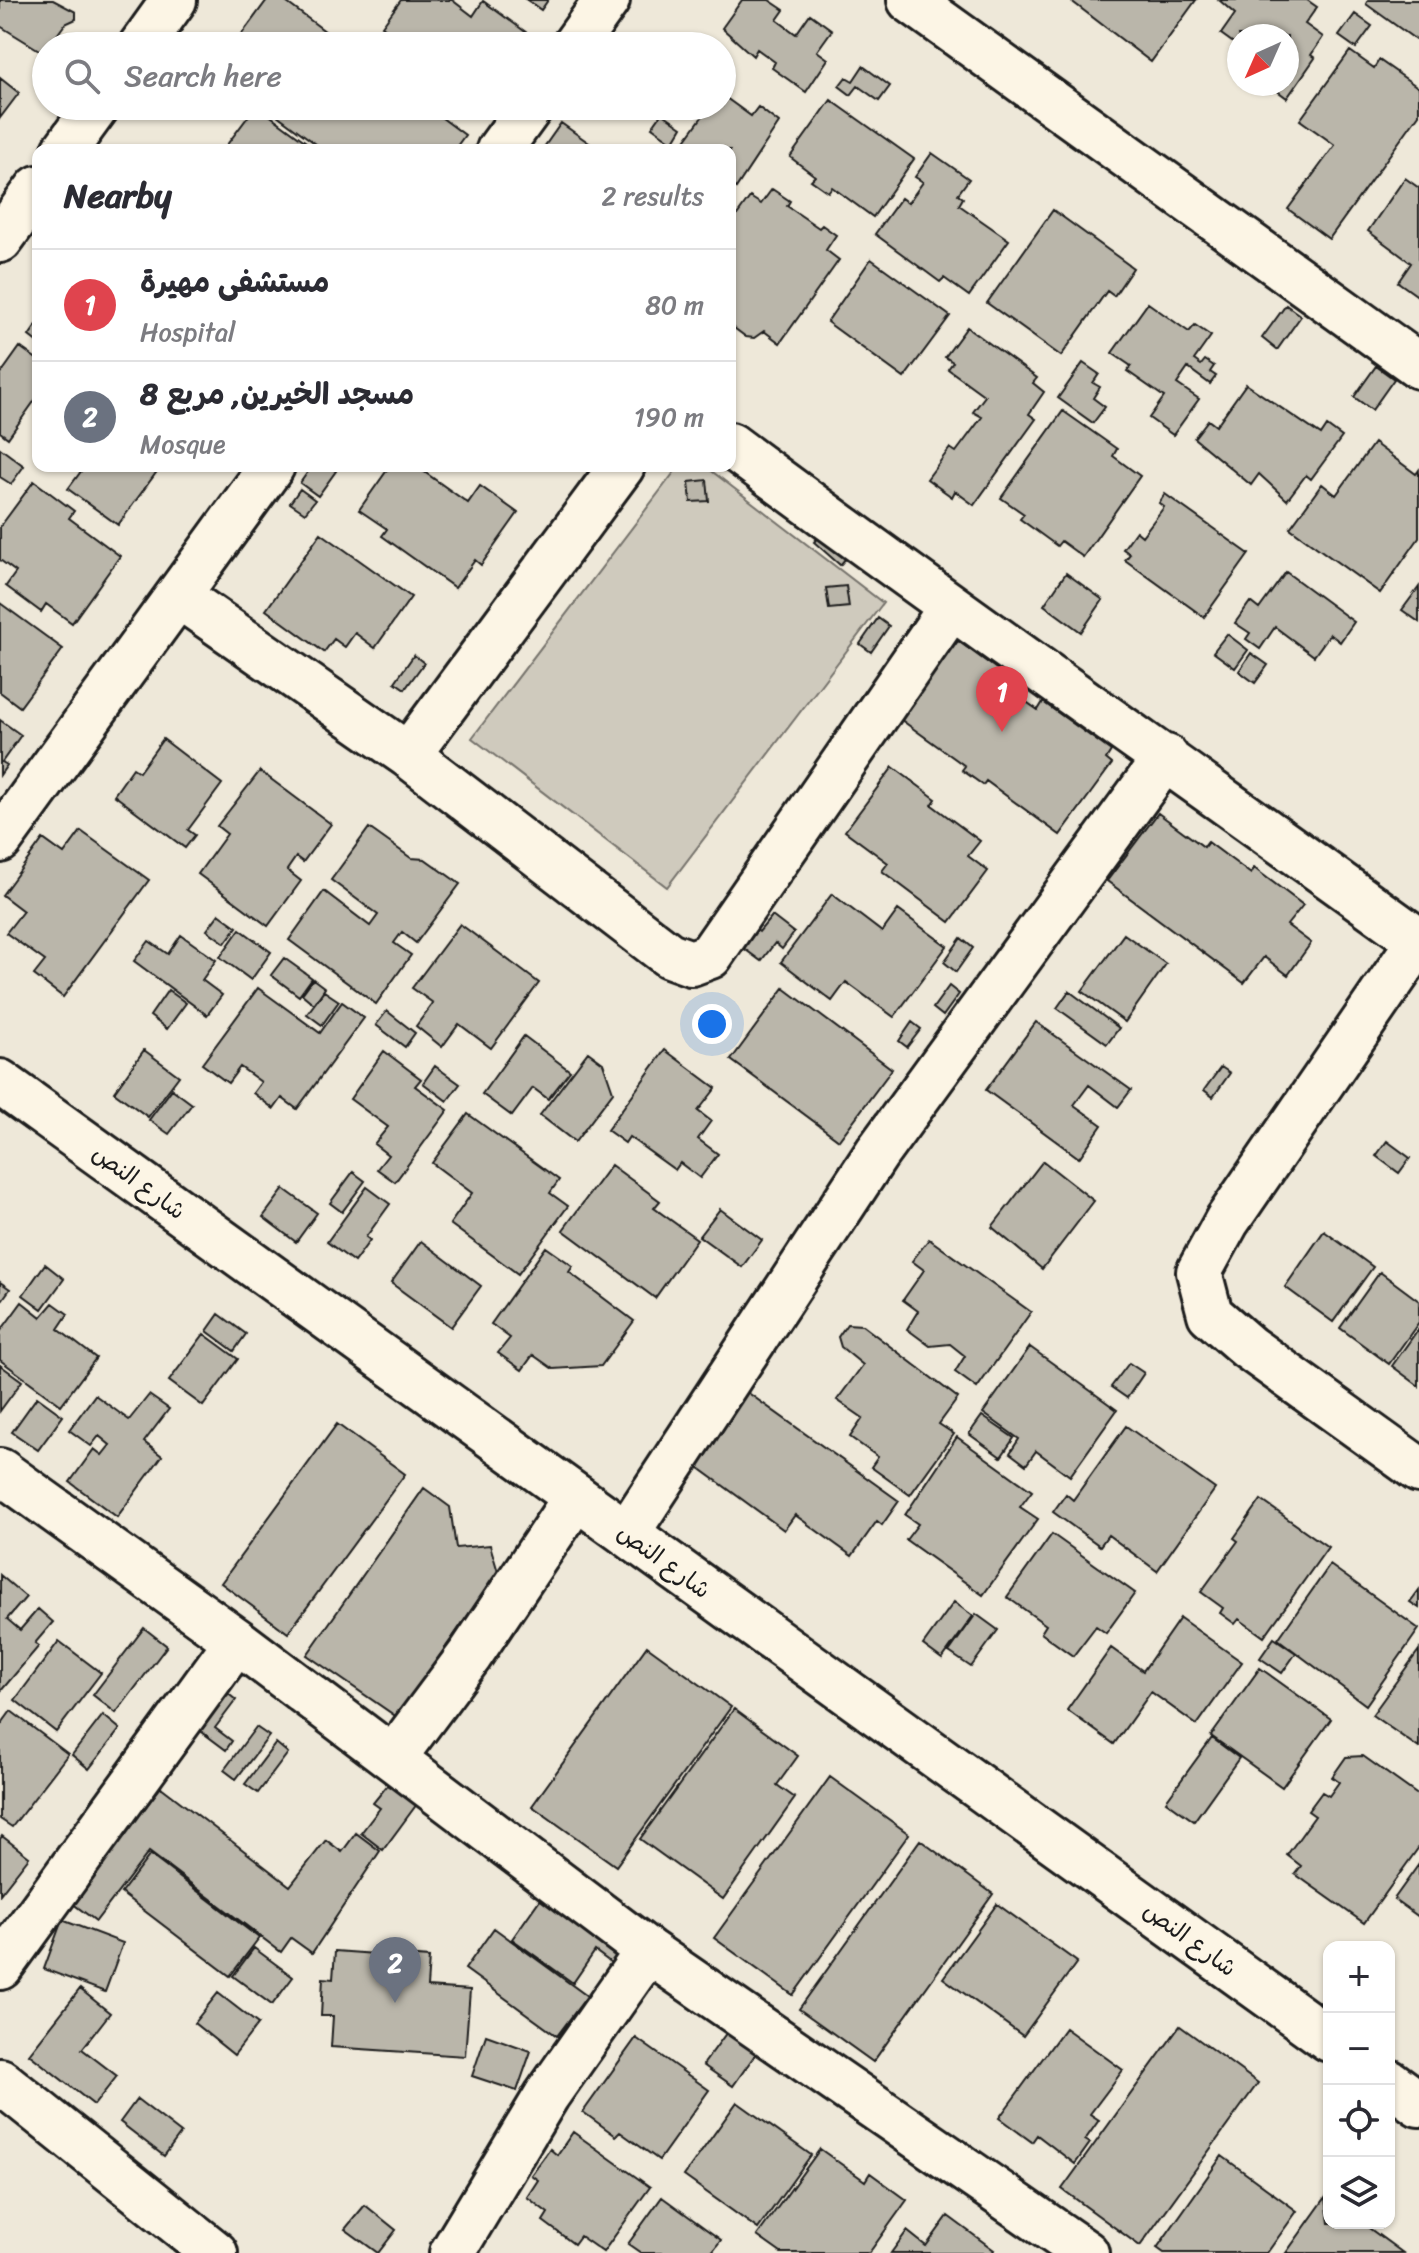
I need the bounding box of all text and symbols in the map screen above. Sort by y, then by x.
north arrow [1227,24,1299,96]
search box [32,32,736,120]
text: Search here [124,49,282,103]
icon: search [60,54,104,98]
text: Nearby [64,166,172,226]
text: 2 results [602,173,704,219]
text: مستشفى مهيرة [140,255,329,309]
text: 1 [84,282,96,328]
text: 80 m [645,282,704,328]
text: Hospital [140,309,235,355]
text: مسجد الخيرين, مربع 8 [140,367,414,421]
text: 2 [82,394,98,440]
text: 190 m [634,394,704,440]
text: Mosque [140,421,226,467]
pin: 1 [976,666,1028,732]
your location [692,1004,732,1044]
street label: شارع النص [83,1133,195,1231]
street label: شارع النص [608,1512,720,1610]
street label: شارع النص [1134,1890,1246,1988]
pin: 2 [369,1937,421,2003]
map controls [1323,1941,1395,2229]
button: + [1323,1941,1395,2013]
button: − [1323,2013,1395,2085]
button: locate [1323,2085,1395,2157]
button: layers [1323,2157,1395,2229]

